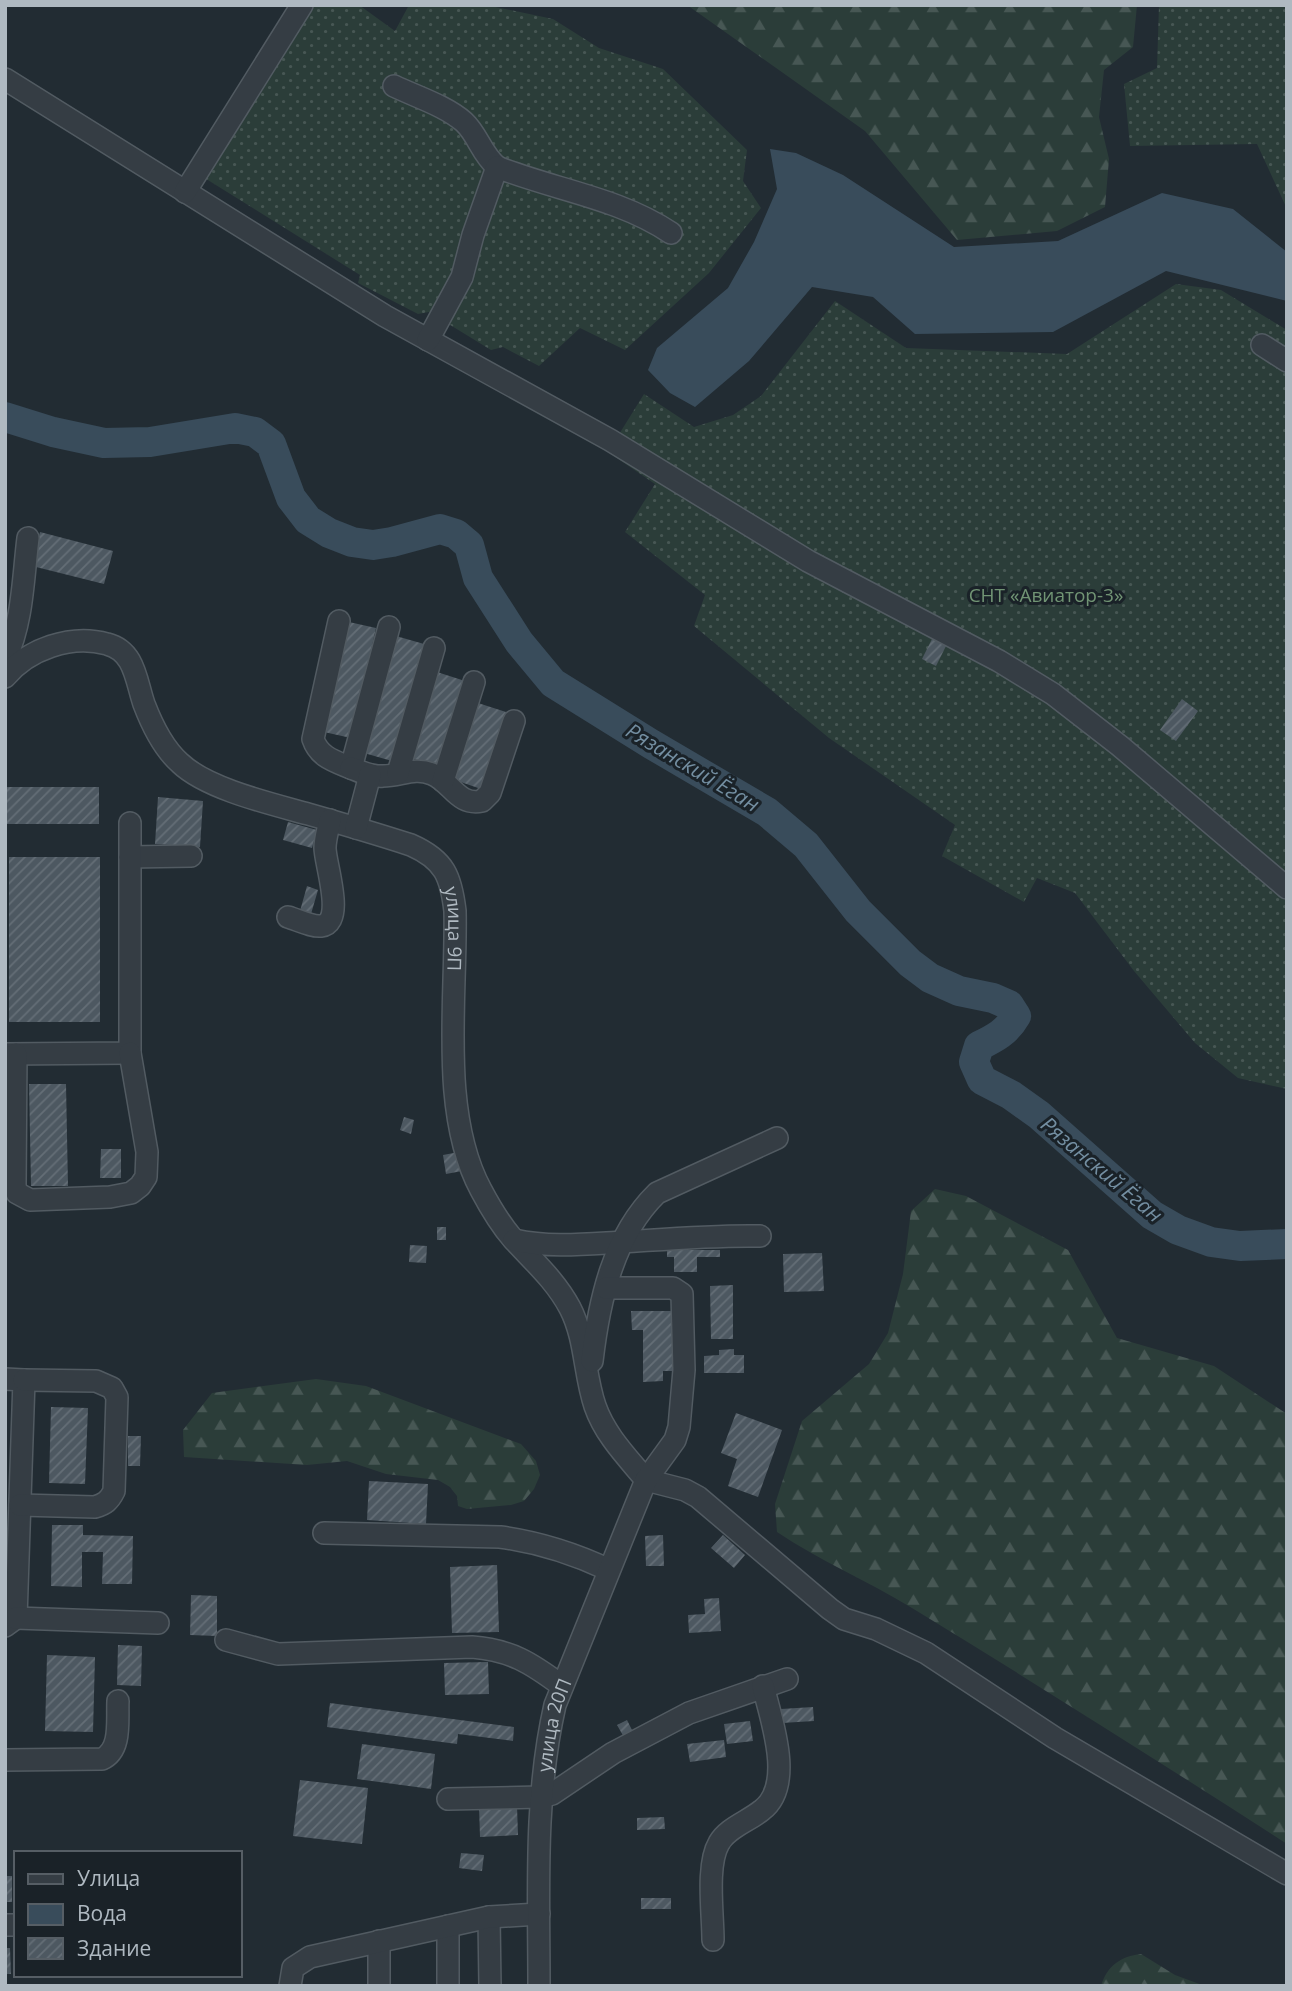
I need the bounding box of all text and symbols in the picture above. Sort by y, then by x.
park label: СНТ «Авиатор-3» [969,582,1123,608]
water label: Рязанский Ёган [621,716,765,818]
street label: улица 9П [438,884,468,971]
water label: Рязанский Ёган [1035,1110,1169,1228]
street label: улица 20П [531,1675,577,1773]
legend [14,1851,242,1977]
text: Улица [77,1864,140,1892]
text: Вода [77,1899,127,1927]
text: Здание [77,1934,151,1962]

